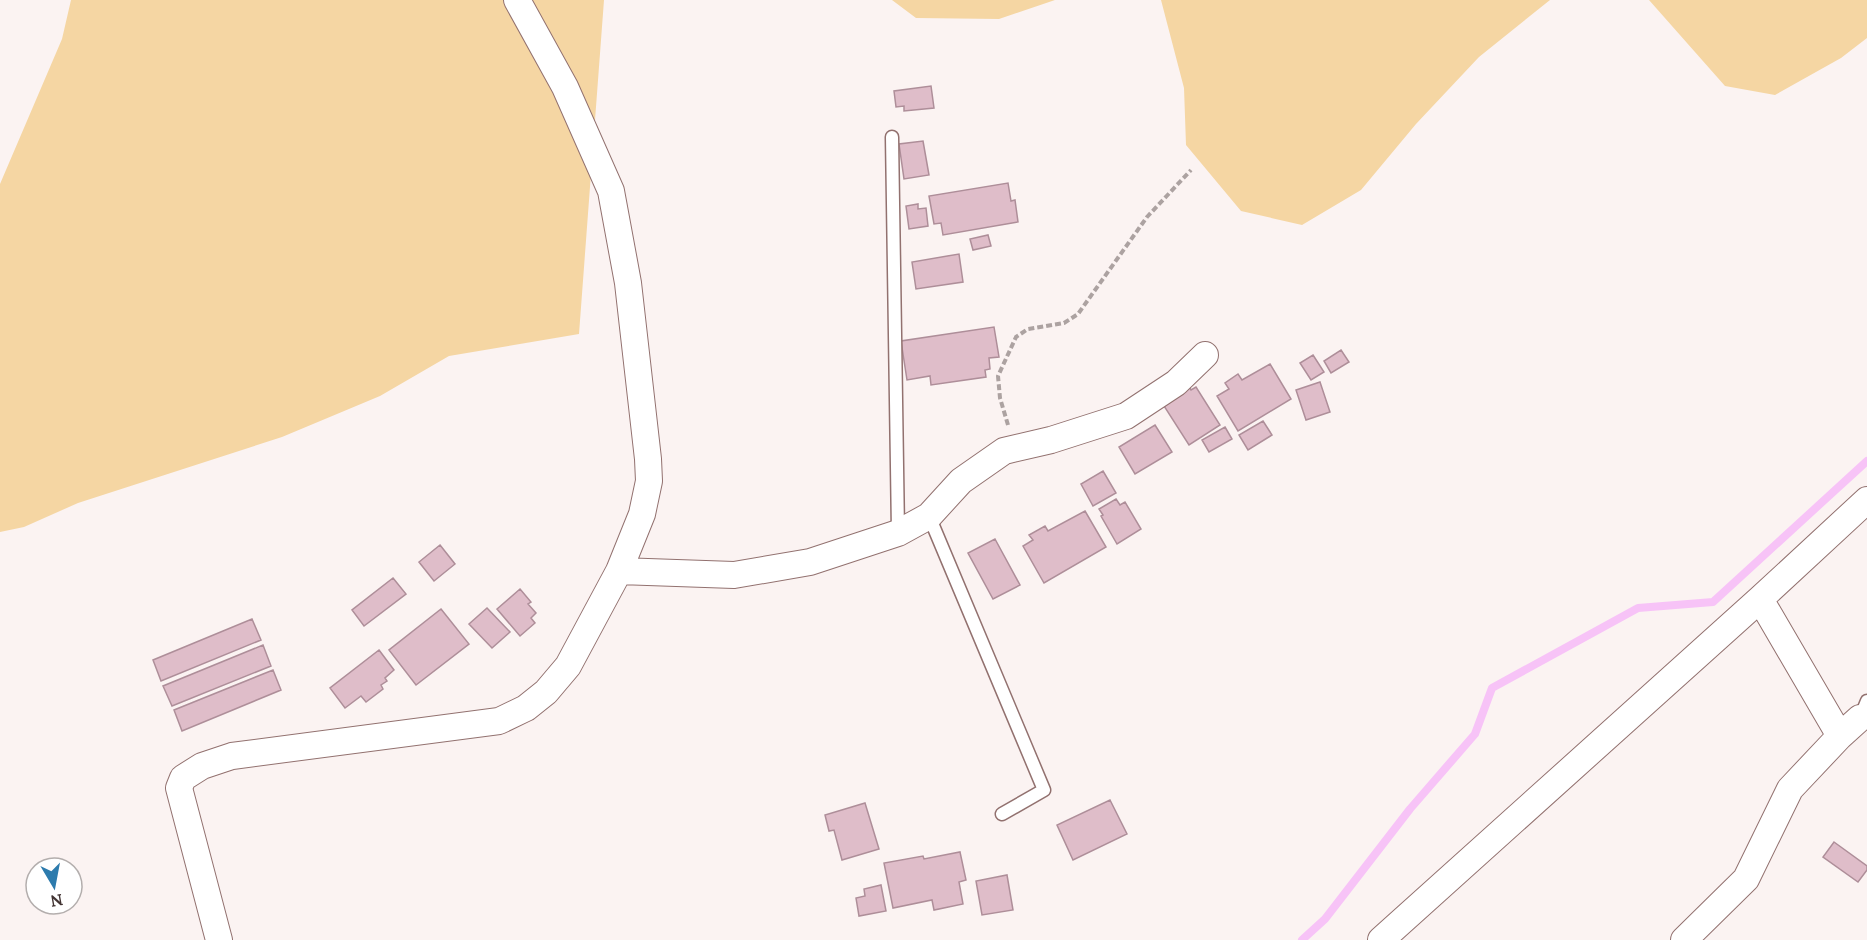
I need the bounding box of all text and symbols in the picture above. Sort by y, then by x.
north arrow [24,856,84,916]
text: N [49,890,64,912]

